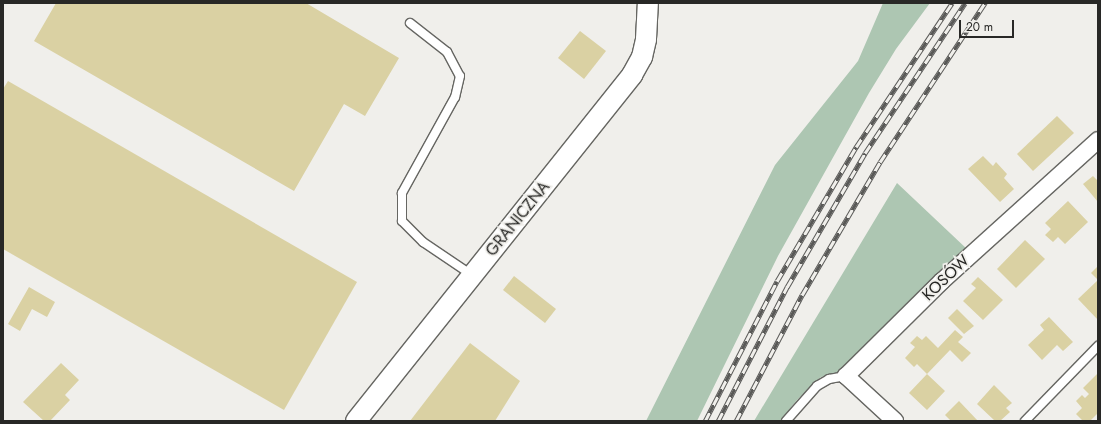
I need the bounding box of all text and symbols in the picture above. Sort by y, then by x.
scale bar [961,12,1016,38]
text: 20 m [966,18,993,36]
street label: GRANICZNA [482,178,554,260]
street label: KOSÓW [919,251,973,305]

